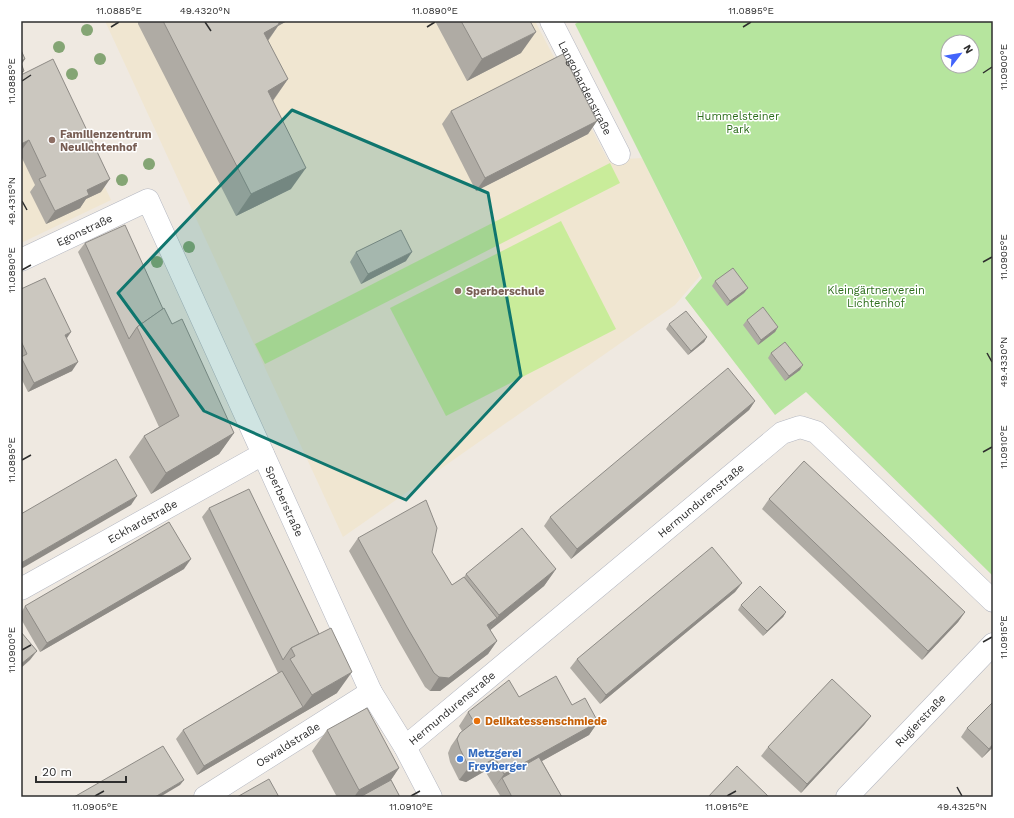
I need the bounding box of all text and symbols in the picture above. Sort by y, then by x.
text: 11.0885°E [96,5,142,16]
text: 49.4320°N [180,5,230,16]
text: 11.0890°E [412,5,458,16]
text: 11.0895°E [728,5,774,16]
north arrow [940,34,980,74]
street label: Langobardenstraße [556,39,615,137]
text: N [960,42,976,56]
text: 11.0900°E [998,44,1009,90]
text: 11.0885°E [6,58,17,104]
park label: Hummelsteiner Park [697,110,780,136]
place label: Familienzentrum Neulichtenhof [60,128,152,154]
marker: Familienzentrum Neulichtenhof [47,135,57,145]
text: 49.4315°N [6,177,17,225]
street label: Egonstraße [54,211,114,249]
text: 11.0905°E [998,234,1009,280]
text: 11.0890°E [6,247,17,293]
park label: Kleingärtnerverein Lichtenhof [827,284,925,310]
place label: Sperberschule [466,285,545,298]
marker: Sperberschule [453,286,463,296]
text: 49.4330°N [998,337,1009,387]
text: 11.0910°E [998,425,1009,469]
text: 11.0895°E [6,437,17,483]
street label: Hermundurenstraße [655,461,747,540]
street label: Sperberstraße [263,464,306,539]
street label: Eckhardstraße [105,497,179,546]
text: 11.0915°E [998,615,1009,659]
text: 11.0900°E [6,627,17,673]
street label: Hermundurenstraße [406,668,498,748]
street label: Rugierstraße [892,691,948,749]
place label: Delikatessenschmiede [485,715,607,728]
marker: Delikatessenschmiede [472,716,482,726]
street label: Oswaldstraße [253,719,322,770]
place label: Metzgerei Freyberger [468,747,527,773]
marker: Metzgerei Freyberger [455,754,465,764]
scale bar [36,758,126,784]
text: 20 m [42,765,72,779]
text: 11.0905°E [72,801,118,812]
text: 11.0910°E [389,801,433,812]
text: 11.0915°E [705,801,749,812]
text: 49.4325°N [937,801,987,812]

